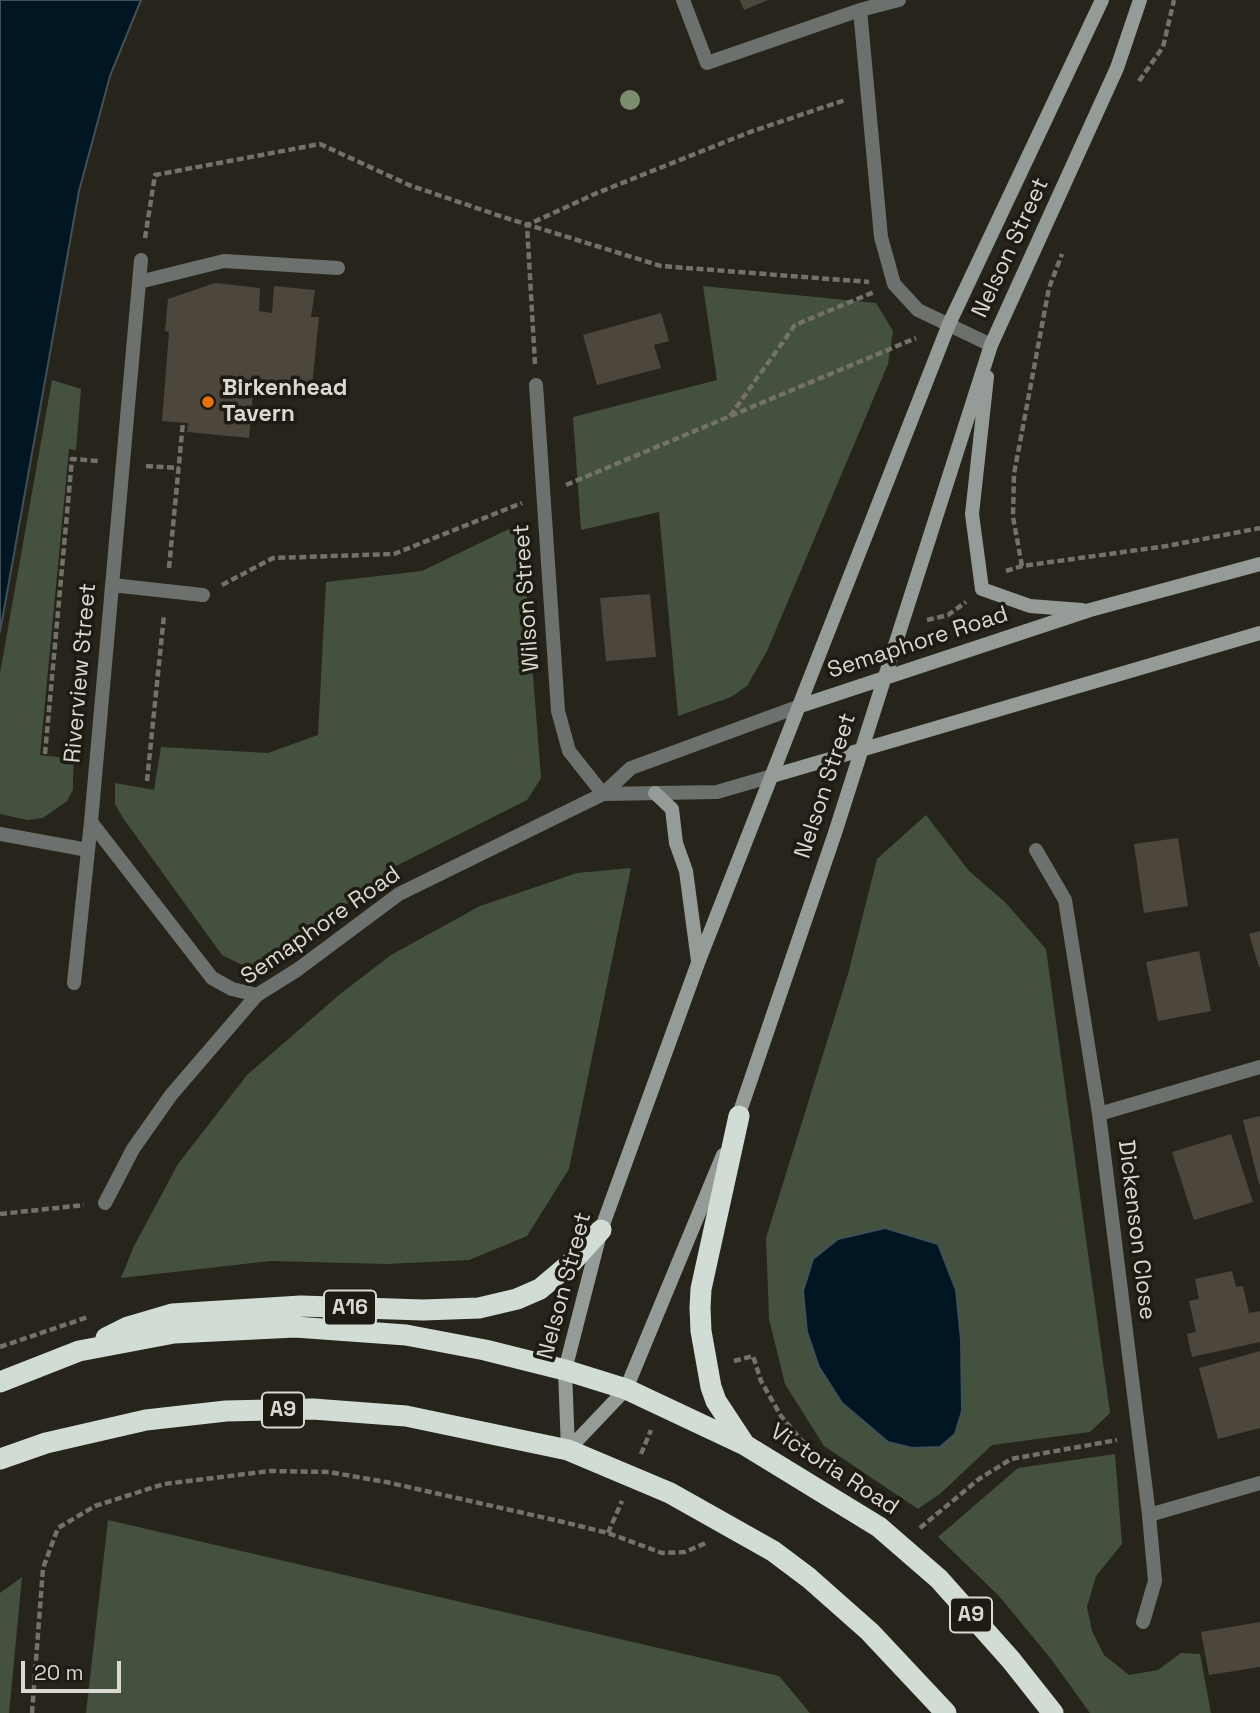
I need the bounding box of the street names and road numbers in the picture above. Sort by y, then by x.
street label: Nelson Street [967,174,1055,322]
street label: Wilson Street [508,523,546,673]
street label: Riverview Street [59,582,103,764]
street label: Semaphore Road [824,601,1012,685]
street label: Nelson Street [790,710,862,862]
street label: Semaphore Road [236,861,406,991]
street label: Dickenson Close [1111,1139,1161,1321]
street label: Nelson Street [532,1209,598,1363]
road number: A16 [324,1290,376,1326]
road number: A9 [262,1392,304,1428]
street label: Victoria Road [765,1418,903,1522]
road number: A9 [950,1598,992,1632]

